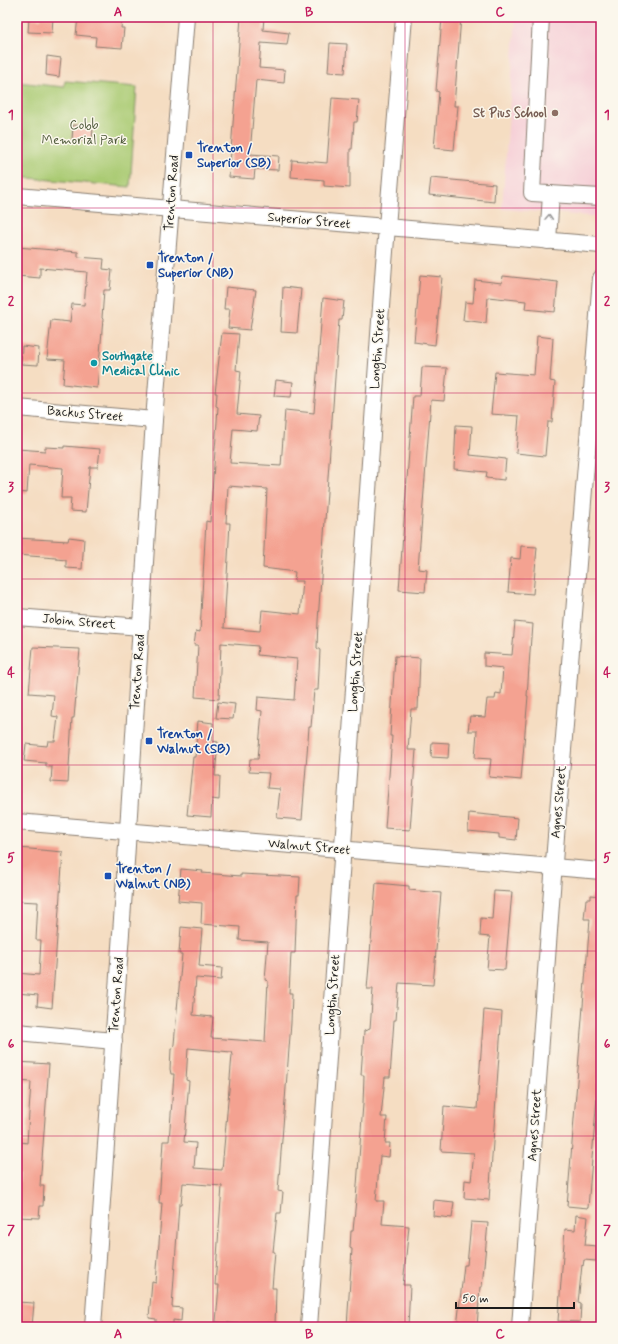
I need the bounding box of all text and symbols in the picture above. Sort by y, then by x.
text: A [114,4,122,21]
text: B [305,4,314,21]
text: C [495,4,505,21]
place label: St Pius School [473,105,547,122]
text: 1 [8,107,14,124]
text: 1 [604,107,610,124]
marker: St Pius School [550,108,560,118]
park label: Cobb Memorial Park [42,117,127,149]
place label: Trenton / Superior (SB) [197,140,271,172]
marker: Trenton / Superior (SB) [184,150,194,160]
street label: Trenton Road [161,154,183,232]
street label: Superior Street [267,209,351,233]
one-way arrow [545,214,554,220]
place label: Trenton / Superior (NB) [158,250,233,282]
marker: Trenton / Superior (NB) [145,260,155,270]
text: 2 [8,293,15,310]
text: 2 [604,293,611,310]
street label: Longtin Street [367,308,390,390]
place label: Southgate Medical Clinic [102,348,180,380]
marker: Southgate Medical Clinic [89,358,99,368]
street label: Backus Street [46,402,124,426]
text: 3 [8,479,14,496]
text: 3 [604,479,610,496]
street label: Jobin Street [42,610,117,634]
street label: Longtin Street [345,631,368,713]
street label: Trenton Road [127,633,149,711]
text: 4 [7,665,15,682]
text: 4 [603,665,611,682]
place label: Trenton / Walnut (SB) [156,726,230,758]
marker: Trenton / Walnut (SB) [144,736,154,746]
street label: Agnes Street [547,764,571,839]
street label: Walnut Street [267,835,351,859]
text: 5 [7,850,15,867]
text: 5 [603,850,611,867]
place label: Trenton / Walnut (NB) [115,861,191,893]
marker: Trenton / Walnut (NB) [103,871,113,881]
street label: Longtin Street [322,954,345,1036]
street label: Trenton Road [106,956,128,1034]
text: 6 [8,1036,15,1053]
text: 6 [604,1036,611,1053]
street label: Agnes Street [524,1088,546,1162]
text: 7 [7,1222,15,1239]
text: 7 [603,1222,611,1239]
scale bar [456,1284,574,1310]
text: 50 m [462,1291,489,1307]
text: A [114,1326,122,1343]
text: B [305,1326,314,1343]
text: C [495,1326,505,1343]

